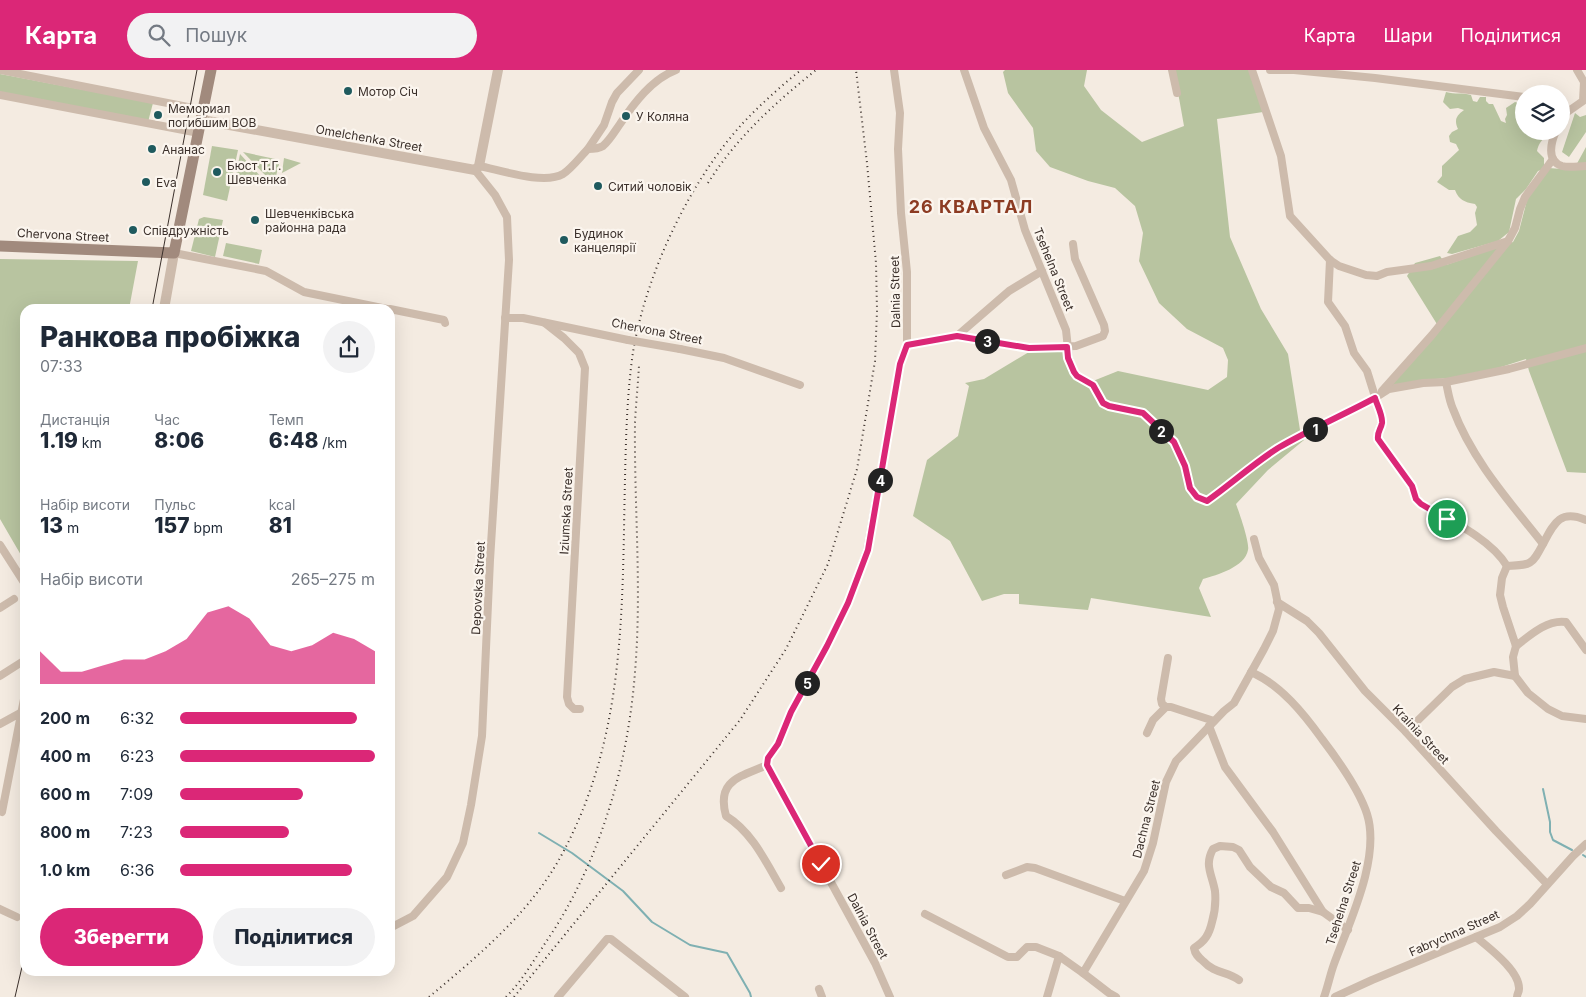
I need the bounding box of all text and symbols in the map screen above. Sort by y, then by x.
search box [127,13,477,58]
text: Карта [25,21,97,50]
icon: search [145,21,173,49]
text: Пошук [185,24,247,47]
text: Карта [1304,25,1356,46]
text: Шари [1384,25,1433,46]
text: Поділитися [1461,25,1561,46]
place label: Мотор Січ [358,84,418,99]
marker: Мотор Січ [342,85,354,97]
map controls [1515,85,1570,140]
button: layers [1515,85,1570,140]
place label: Мемориал погибшим ВОВ [168,101,256,130]
marker: Мемориал погибшим ВОВ [152,109,164,121]
place label: У Коляна [636,109,689,124]
marker: У Коляна [620,110,632,122]
street label: Omelchenka Street [314,121,424,155]
place label: Ананас [162,142,205,157]
marker: Ананас [146,143,158,155]
place label: Бюст Т.Г. Шевченка [227,158,287,187]
marker: Бюст Т.Г. Шевченка [211,166,223,178]
place label: Eva [156,175,177,190]
marker: Eva [140,176,152,188]
place label: Ситий чоловік [608,179,692,194]
marker: Ситий чоловік [592,180,604,192]
district label: 26 КВАРТАЛ [909,196,1033,217]
place label: Шевченківська районна рада [265,206,354,235]
marker: Шевченківська районна рада [249,214,261,226]
place label: Співдружність [143,223,229,238]
marker: Співдружність [127,224,139,236]
street label: Chervona Street [16,225,110,245]
street label: Tsehelna Street [1031,225,1078,313]
place label: Будинок канцелярії [574,226,637,255]
marker: Будинок канцелярії [558,234,570,246]
street label: Dalnia Street [887,256,903,328]
street label: Chervona Street [610,315,704,347]
text: Ранкова пробіжка [40,320,300,354]
button: share [323,321,375,373]
pin: 3 [974,328,1000,354]
text: 3 [983,333,992,350]
text: 07:33 [40,356,83,376]
text: Дистанція [40,411,110,428]
text: Час [154,411,180,428]
text: Темп [269,411,304,428]
pin: 1 [1302,416,1328,442]
pin: 2 [1148,418,1174,444]
text: 1 [1312,421,1319,438]
text: 2 [1157,423,1166,440]
text: 1.19 [40,428,78,453]
text: 8:06 [154,428,204,453]
text: 6:48 [269,428,318,453]
text: km [78,434,102,451]
text: /km [318,434,347,451]
street label: Iziumska Street [556,467,576,555]
pin: 4 [868,468,892,492]
text: 4 [876,472,885,489]
text: Набір висоти [40,496,130,513]
text: Пульс [154,496,196,513]
text: kcal [269,496,295,513]
pin [1426,498,1468,540]
icon: arrive [1433,505,1461,533]
text: 13 [40,513,63,538]
text: 157 [154,513,190,538]
text: 81 [269,513,292,538]
text: m [63,519,79,536]
text: bpm [190,519,223,536]
street label: Depovska Street [468,541,488,635]
text: Набір висоти [40,569,143,589]
text: 265–275 m [291,569,375,589]
pin: 5 [794,670,820,696]
text: 5 [803,675,812,692]
street label: Krainia Street [1390,701,1453,767]
text: 200 m [40,708,90,728]
text: 6:32 [120,708,154,728]
text: 400 m [40,746,91,766]
text: 6:23 [120,746,154,766]
street label: Dachna Street [1129,778,1163,860]
text: 600 m [40,784,90,804]
text: 7:09 [120,784,153,804]
text: 800 m [40,822,90,842]
text: 7:23 [120,822,153,842]
pin [800,843,842,885]
icon: check [807,850,835,878]
street label: Tsehelna Street [1322,859,1364,947]
text: 1.0 km [40,860,90,880]
text: 6:36 [120,860,154,880]
street label: Dalnia Street [844,891,892,961]
street label: Fabrychna Street [1407,906,1501,960]
button: Зберегти [40,908,203,966]
button: Поділитися [213,908,375,966]

